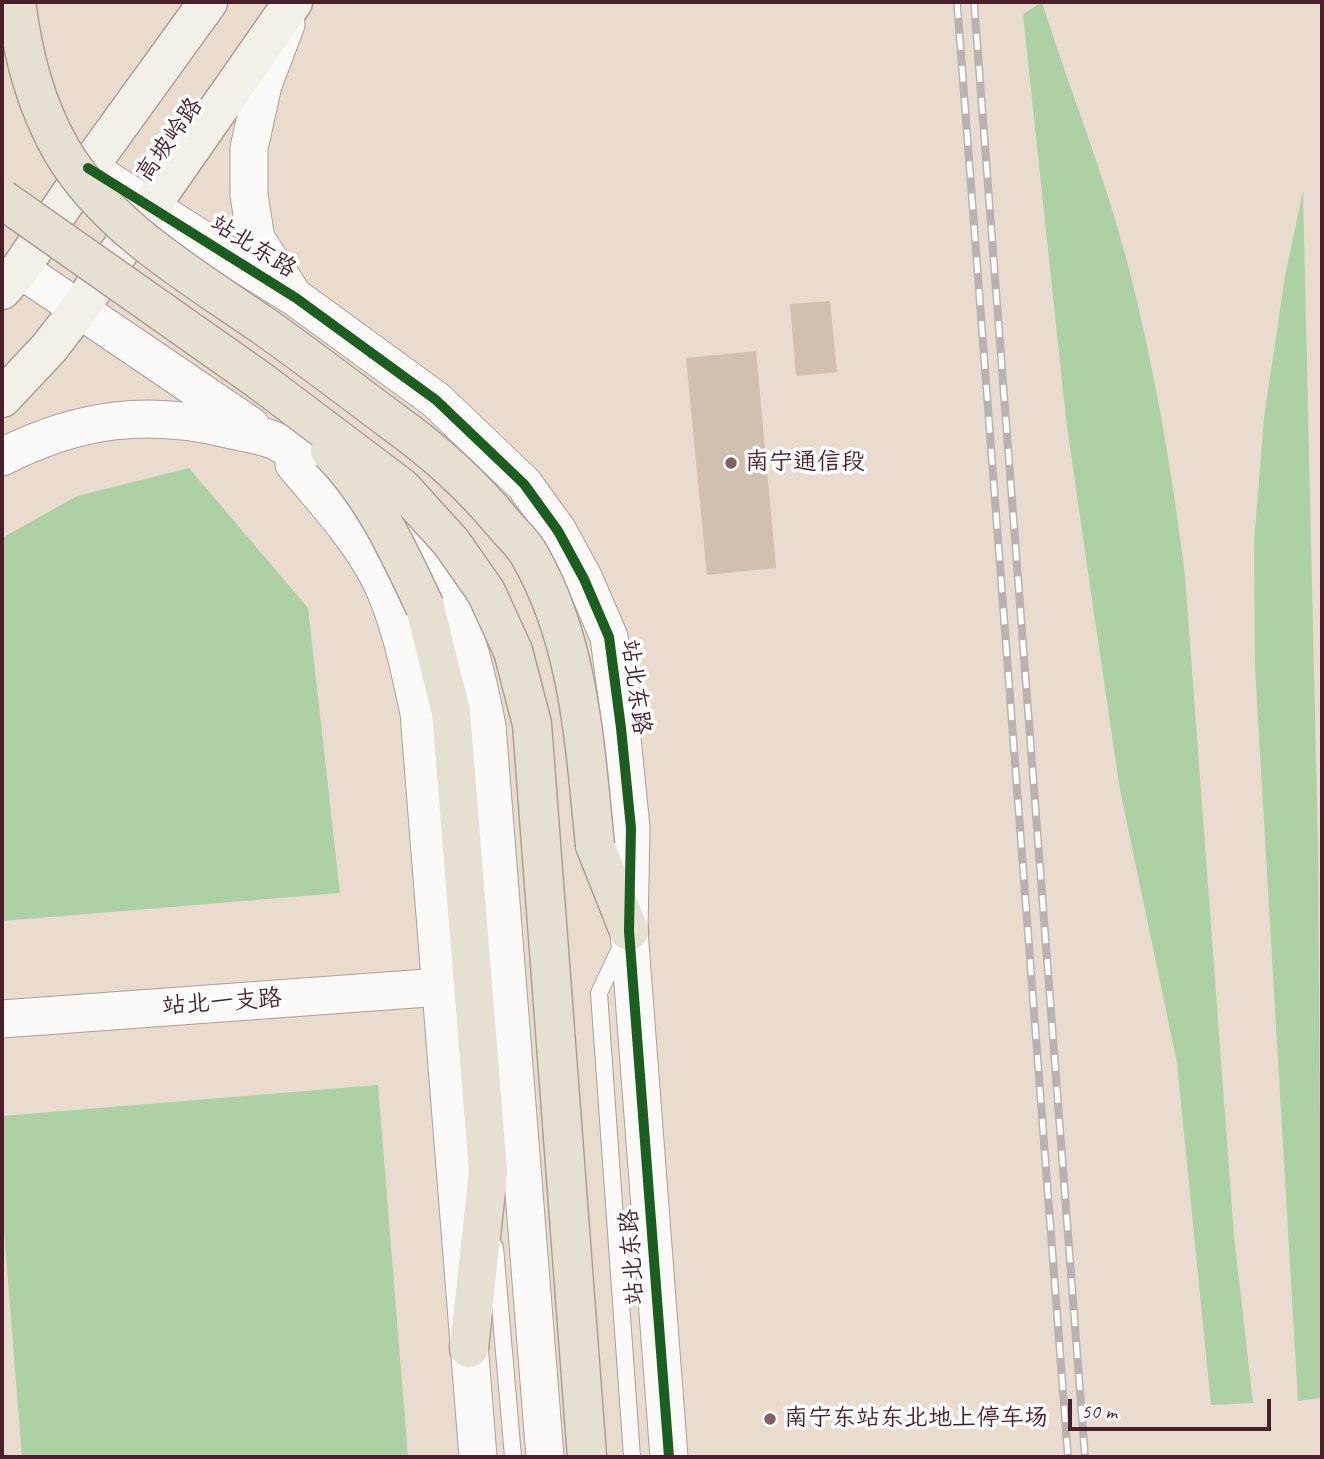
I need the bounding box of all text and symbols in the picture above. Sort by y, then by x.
street label: 高坡岭路 [131,92,209,188]
street label: 站北东路 [205,209,301,285]
place label: 南宁通信段 [745,449,865,477]
marker: 南宁通信段 [723,455,739,471]
street label: 站北东路 [614,637,656,737]
street label: 站北一支路 [161,984,283,1022]
street label: 站北东路 [615,1208,651,1306]
scale bar [1072,1386,1275,1430]
text: 50 m [1081,1398,1117,1424]
place label: 南宁东站东北地上停车场 [784,1405,1048,1433]
marker: 南宁东站东北地上停车场 [762,1411,778,1427]

